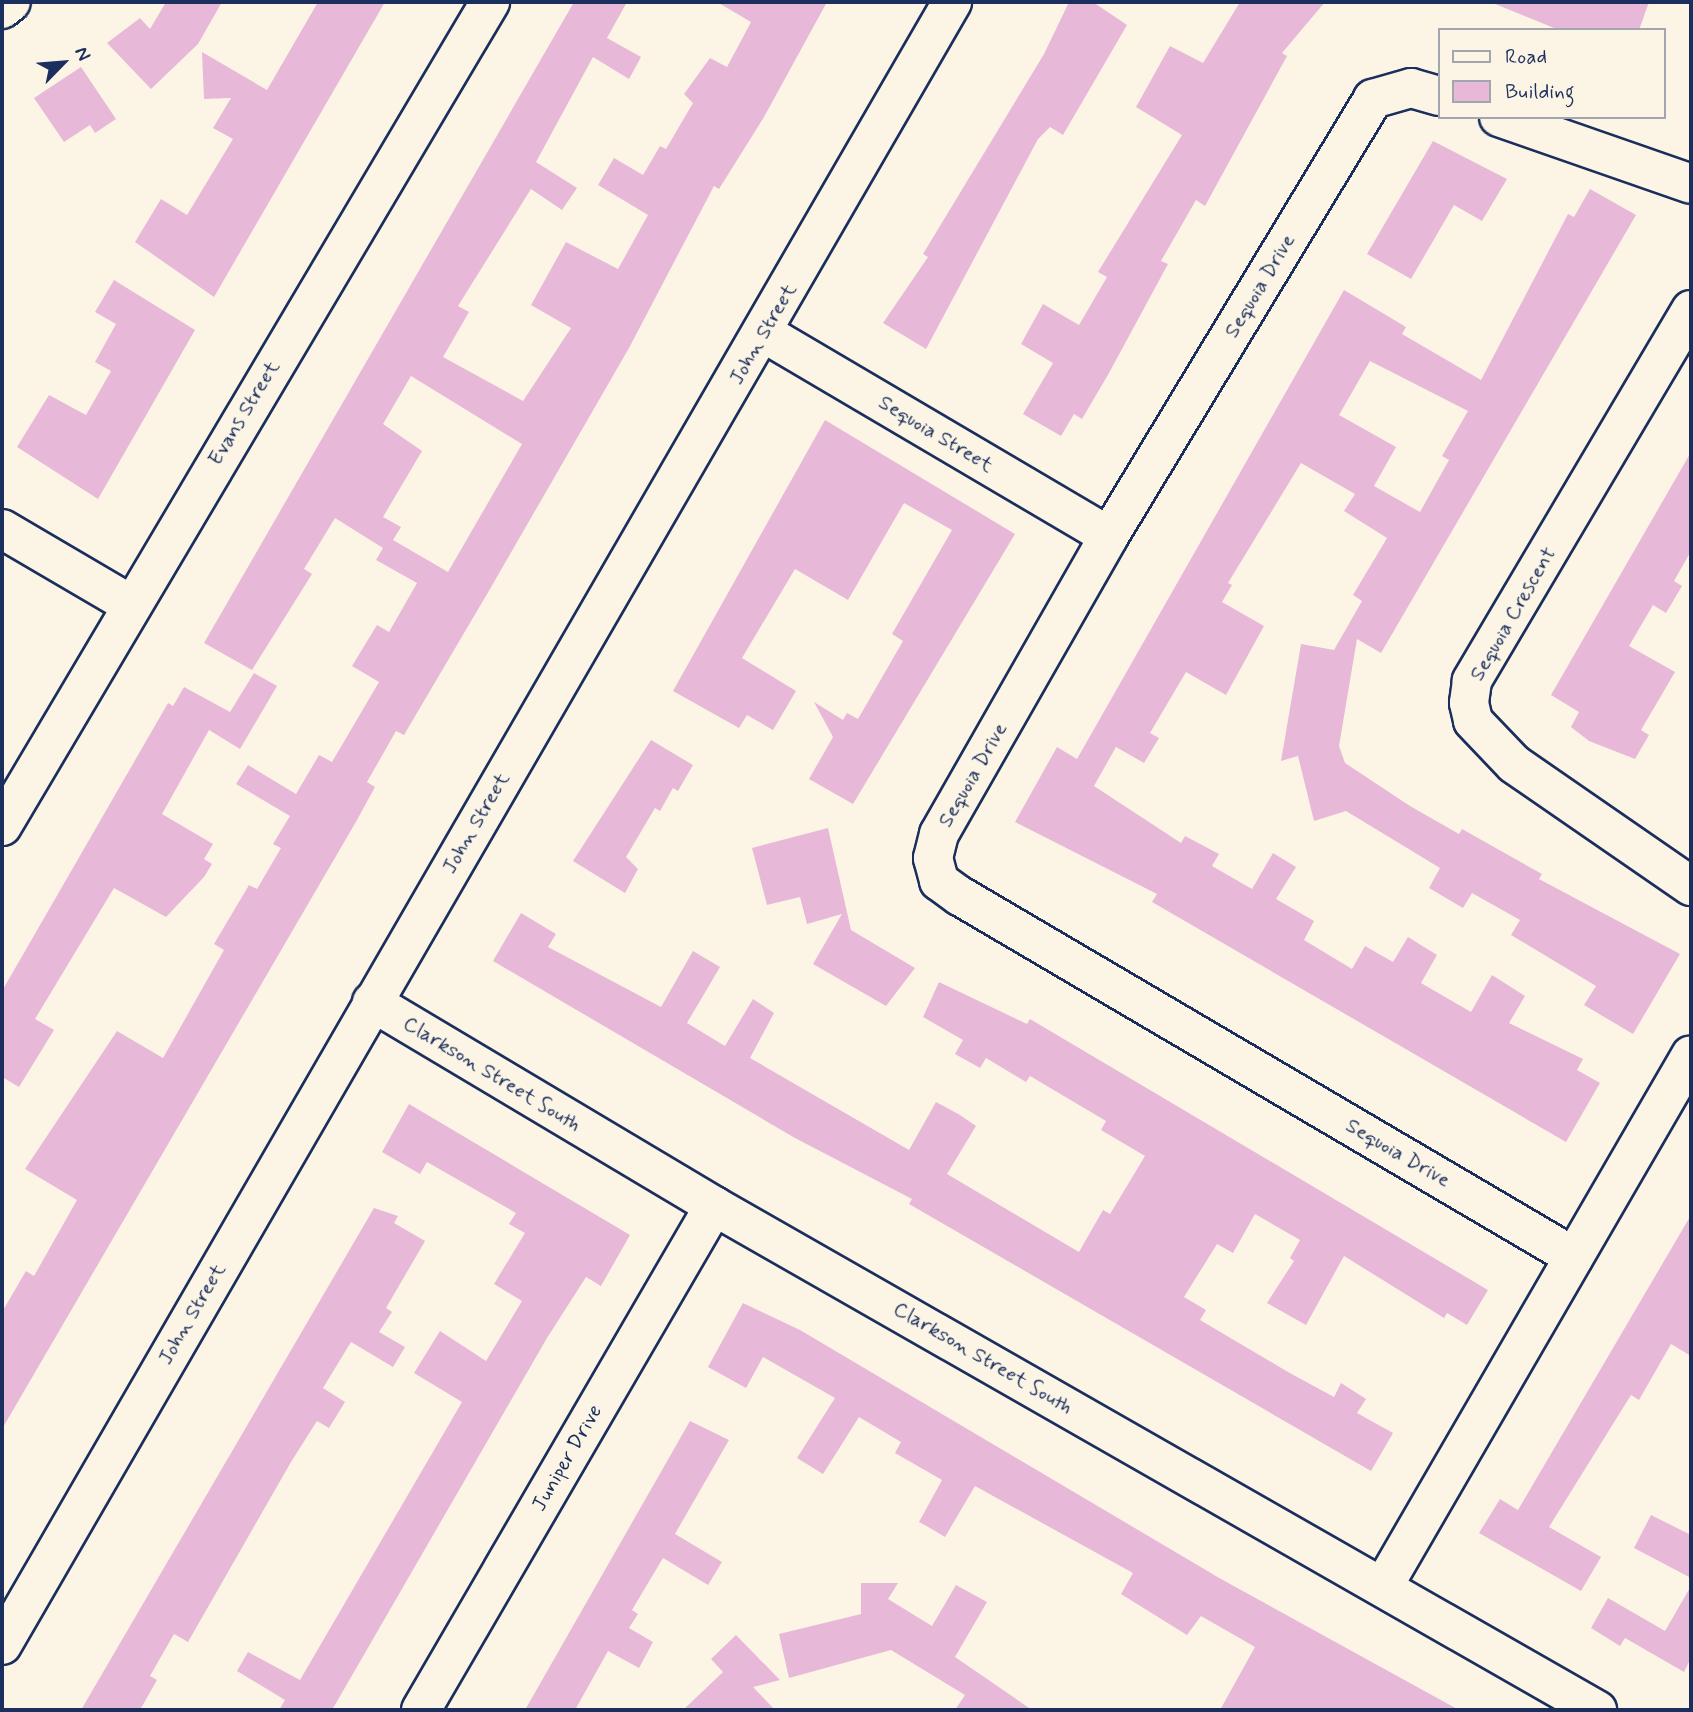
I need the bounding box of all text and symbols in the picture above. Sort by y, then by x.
north arrow [28,28,98,98]
legend [1438,28,1665,119]
text: N [68,43,96,65]
text: Road [1505,43,1547,71]
text: Building [1505,78,1575,106]
street label: Sequoia Drive [1219,230,1301,342]
street label: John Street [724,279,802,389]
street label: Evans Street [203,356,285,470]
street label: Sequoia Street [874,390,998,478]
street label: Sequoia Crescent [1465,543,1561,685]
street label: Sequoia Drive [933,719,1013,831]
street label: John Street [437,768,515,878]
street label: Clarkson Street South [399,1011,585,1137]
street label: Sequoia Drive [1342,1113,1454,1193]
street label: John Street [153,1259,231,1369]
street label: Clarkson Street South [889,1296,1077,1420]
street label: Juniper Drive [527,1401,607,1515]

